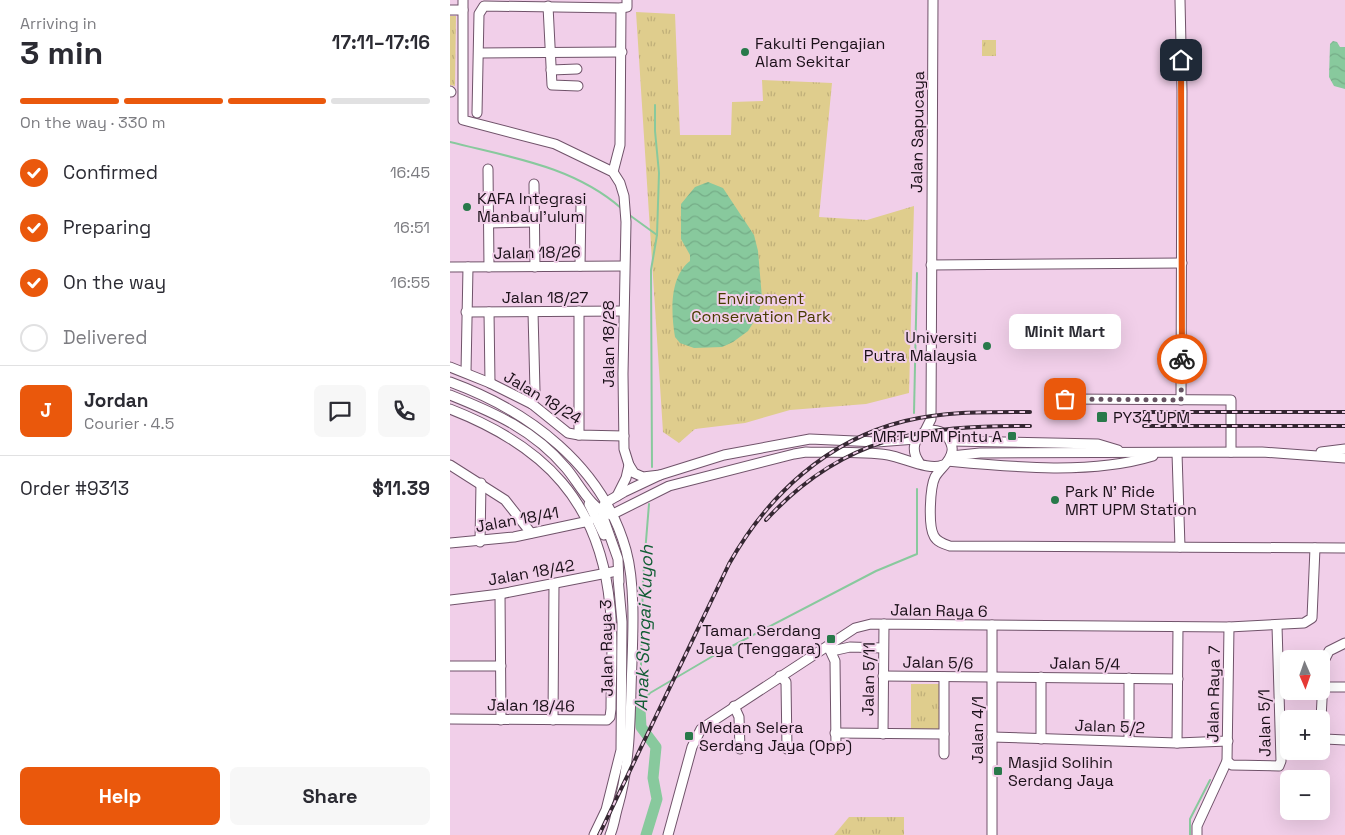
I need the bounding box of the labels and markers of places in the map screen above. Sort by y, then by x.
place label: Fakulti Pengajian Alam Sekitar [755,33,885,72]
pin [1160,39,1202,81]
marker: Fakulti Pengajian Alam Sekitar [739,46,751,58]
place label: KAFA Integrasi Manbaul'ulum [477,188,586,227]
marker: KAFA Integrasi Manbaul'ulum [461,201,473,213]
callout: Minit Mart [1009,314,1121,349]
place label: Universiti Putra Malaysia [864,327,977,366]
marker: Universiti Putra Malaysia [981,340,993,352]
pin [1044,378,1086,420]
place label: PY34 UPM [1113,407,1190,428]
marker: PY34 UPM [1095,410,1109,424]
place label: MRT UPM Pintu A [873,426,1002,447]
marker: MRT UPM Pintu A [1006,430,1018,442]
place label: Park N’ Ride MRT UPM Station [1065,481,1197,520]
marker: Park N’ Ride MRT UPM Station [1049,494,1061,506]
place label: Taman Serdang Jaya (Tenggara) [696,620,821,659]
marker: Taman Serdang Jaya (Tenggara) [825,633,837,645]
place label: Medan Selera Serdang Jaya (Opp) [699,717,852,756]
marker: Medan Selera Serdang Jaya (Opp) [683,730,695,742]
place label: Masjid Solihin Serdang Jaya [1008,752,1114,791]
marker: Masjid Solihin Serdang Jaya [992,765,1004,777]

